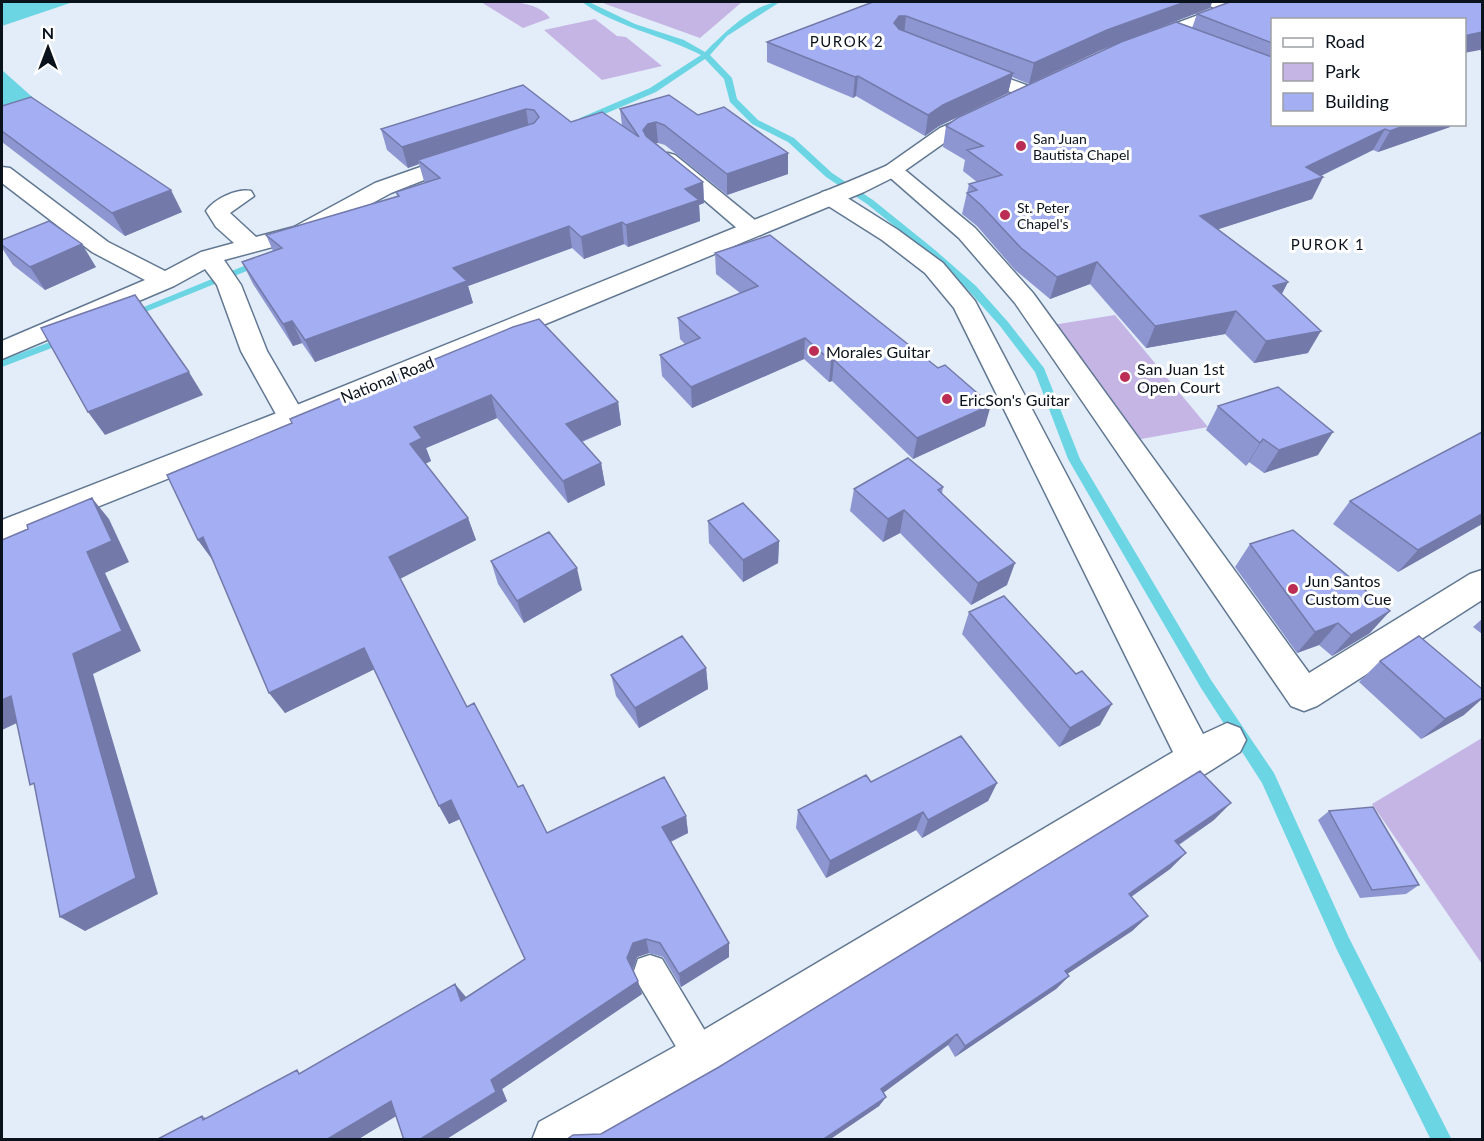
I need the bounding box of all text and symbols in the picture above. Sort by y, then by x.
north arrow [18,18,78,78]
legend [1271,18,1466,126]
text: N [42,23,54,42]
text: Road [1325,30,1365,52]
district label: PUROK 2 [810,32,884,50]
text: Park [1325,60,1361,82]
text: Building [1325,90,1389,112]
place label: San Juan Bautista Chapel [1033,130,1130,163]
marker: San Juan Bautista Chapel [1014,139,1028,153]
place label: St. Peter Chapel's [1017,199,1069,232]
marker: St. Peter Chapel's [998,208,1012,222]
district label: PUROK 1 [1291,235,1365,253]
place label: Morales Guitar [826,342,931,361]
marker: Morales Guitar [807,344,821,358]
street label: National Road [338,352,436,406]
place label: San Juan 1st Open Court [1137,359,1225,396]
marker: San Juan 1st Open Court [1118,370,1132,384]
place label: EricSon's Guitar [959,390,1070,409]
marker: EricSon's Guitar [940,392,954,406]
place label: Jun Santos Custom Cue [1305,571,1391,608]
marker: Jun Santos Custom Cue [1286,582,1300,596]

